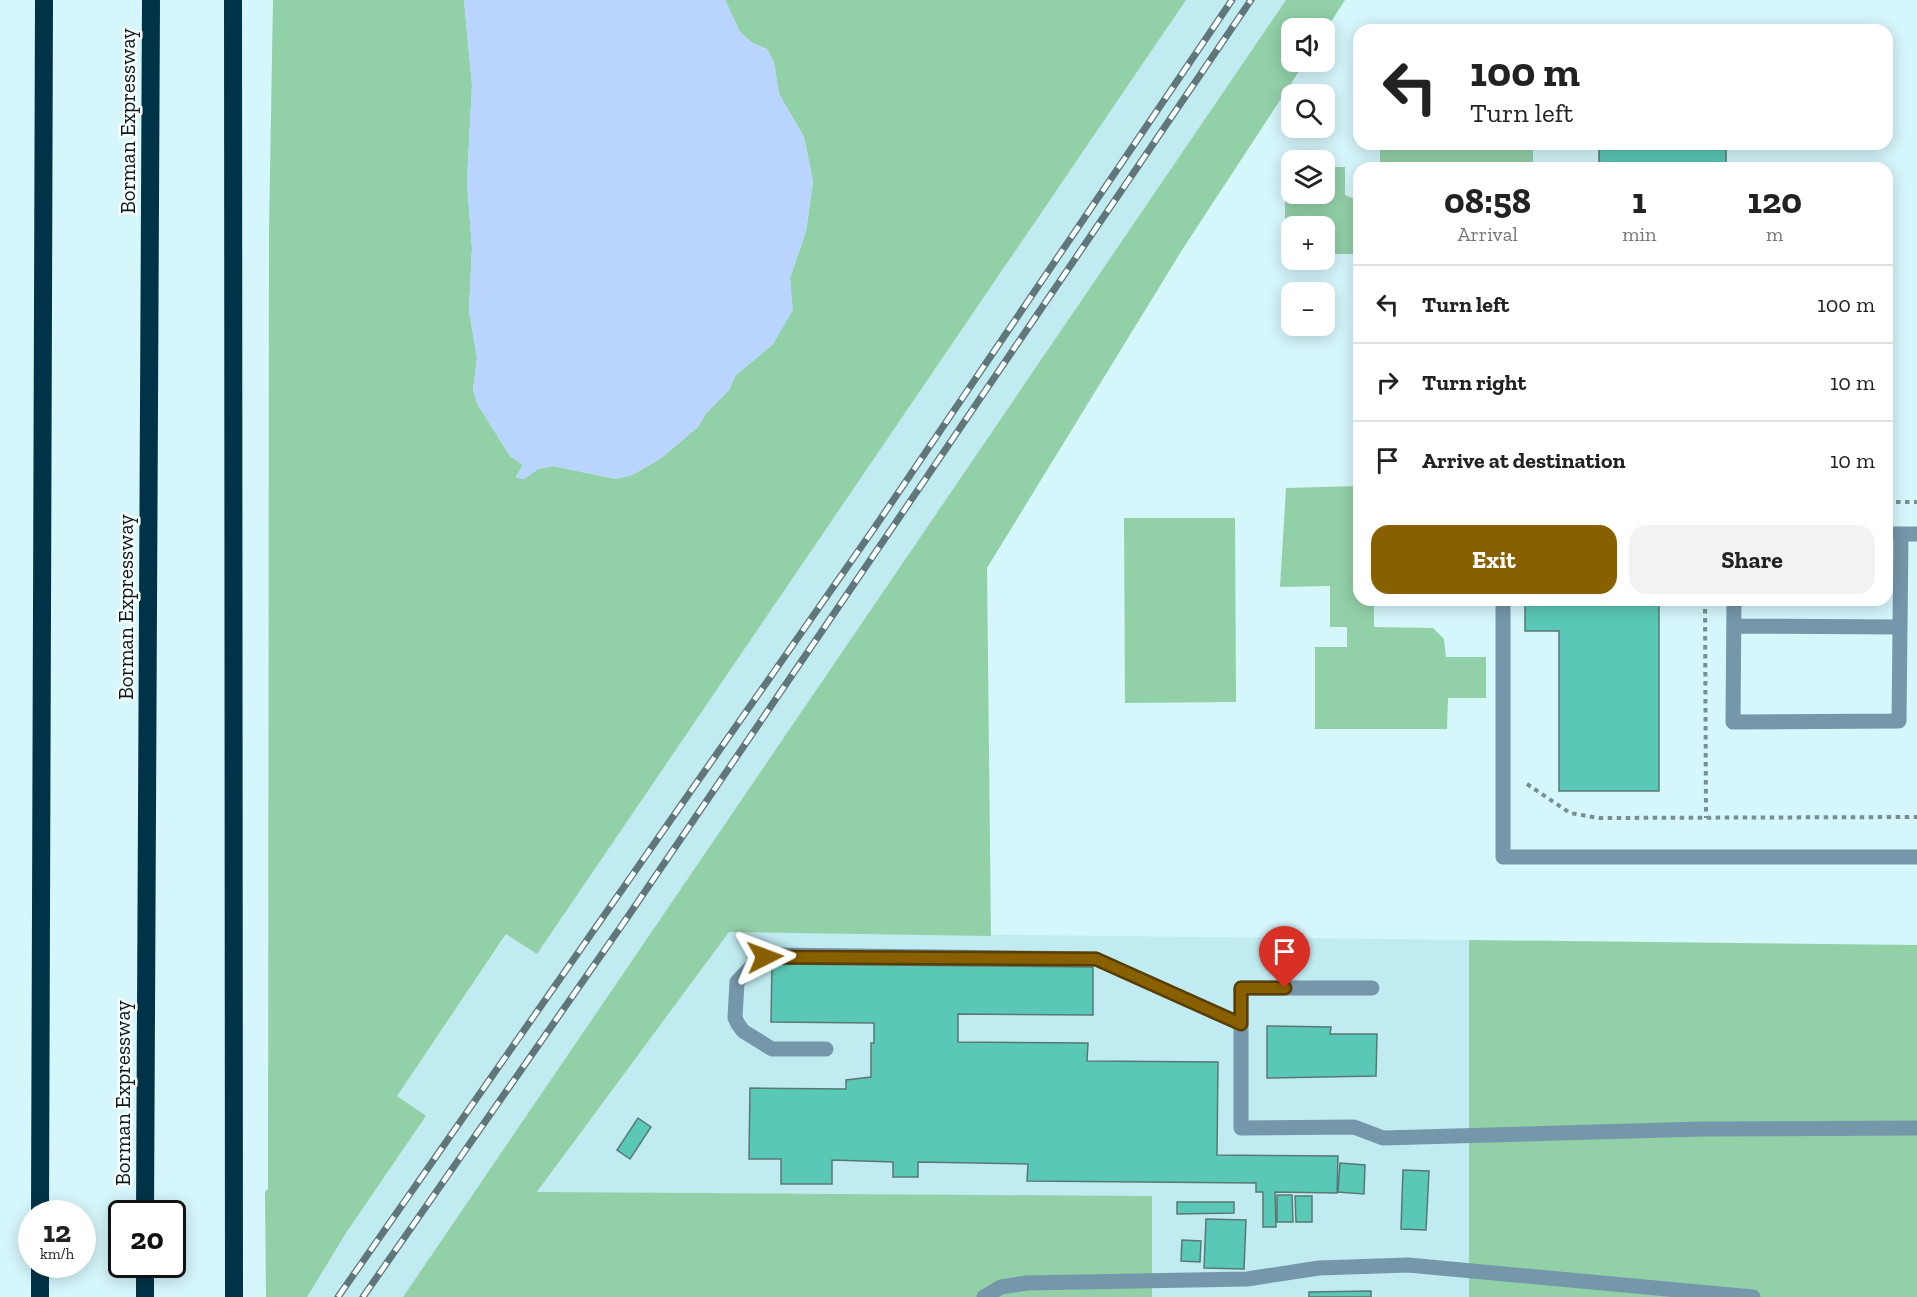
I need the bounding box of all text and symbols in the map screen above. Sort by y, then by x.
map controls [1281,18,1335,336]
button: sound [1281,18,1335,72]
street label: Borman Expressway [115,28,140,214]
text: 100 m [1470,46,1580,97]
icon: left [1371,48,1449,126]
button: search [1281,84,1335,138]
text: Turn left [1470,97,1573,129]
button: layers [1281,150,1335,204]
text: 08:58 [1444,179,1531,222]
text: 1 [1632,179,1647,222]
text: 120 [1747,179,1802,222]
button: + [1281,216,1335,270]
text: Arrival [1457,222,1518,246]
text: min [1622,222,1656,246]
text: m [1766,222,1783,246]
button: − [1281,282,1335,336]
icon: left [1371,288,1404,321]
text: Turn left [1422,291,1509,318]
text: 100 m [1817,291,1875,318]
icon: right [1371,366,1404,399]
text: Turn right [1422,369,1526,396]
text: 10 m [1830,369,1875,396]
icon: arrive [1371,444,1404,477]
text: Arrive at destination [1422,447,1625,474]
text: 10 m [1830,447,1875,474]
street label: Borman Expressway [113,514,138,700]
button: Exit [1371,525,1617,594]
button: Share [1629,525,1875,594]
position arrow [733,925,797,989]
pin [1259,926,1310,988]
icon: arrive [1268,935,1301,968]
street label: Borman Expressway [110,1000,135,1186]
speed limit sign: 20 [108,1200,186,1278]
text: 12 [43,1214,71,1250]
text: km/h [40,1245,74,1263]

